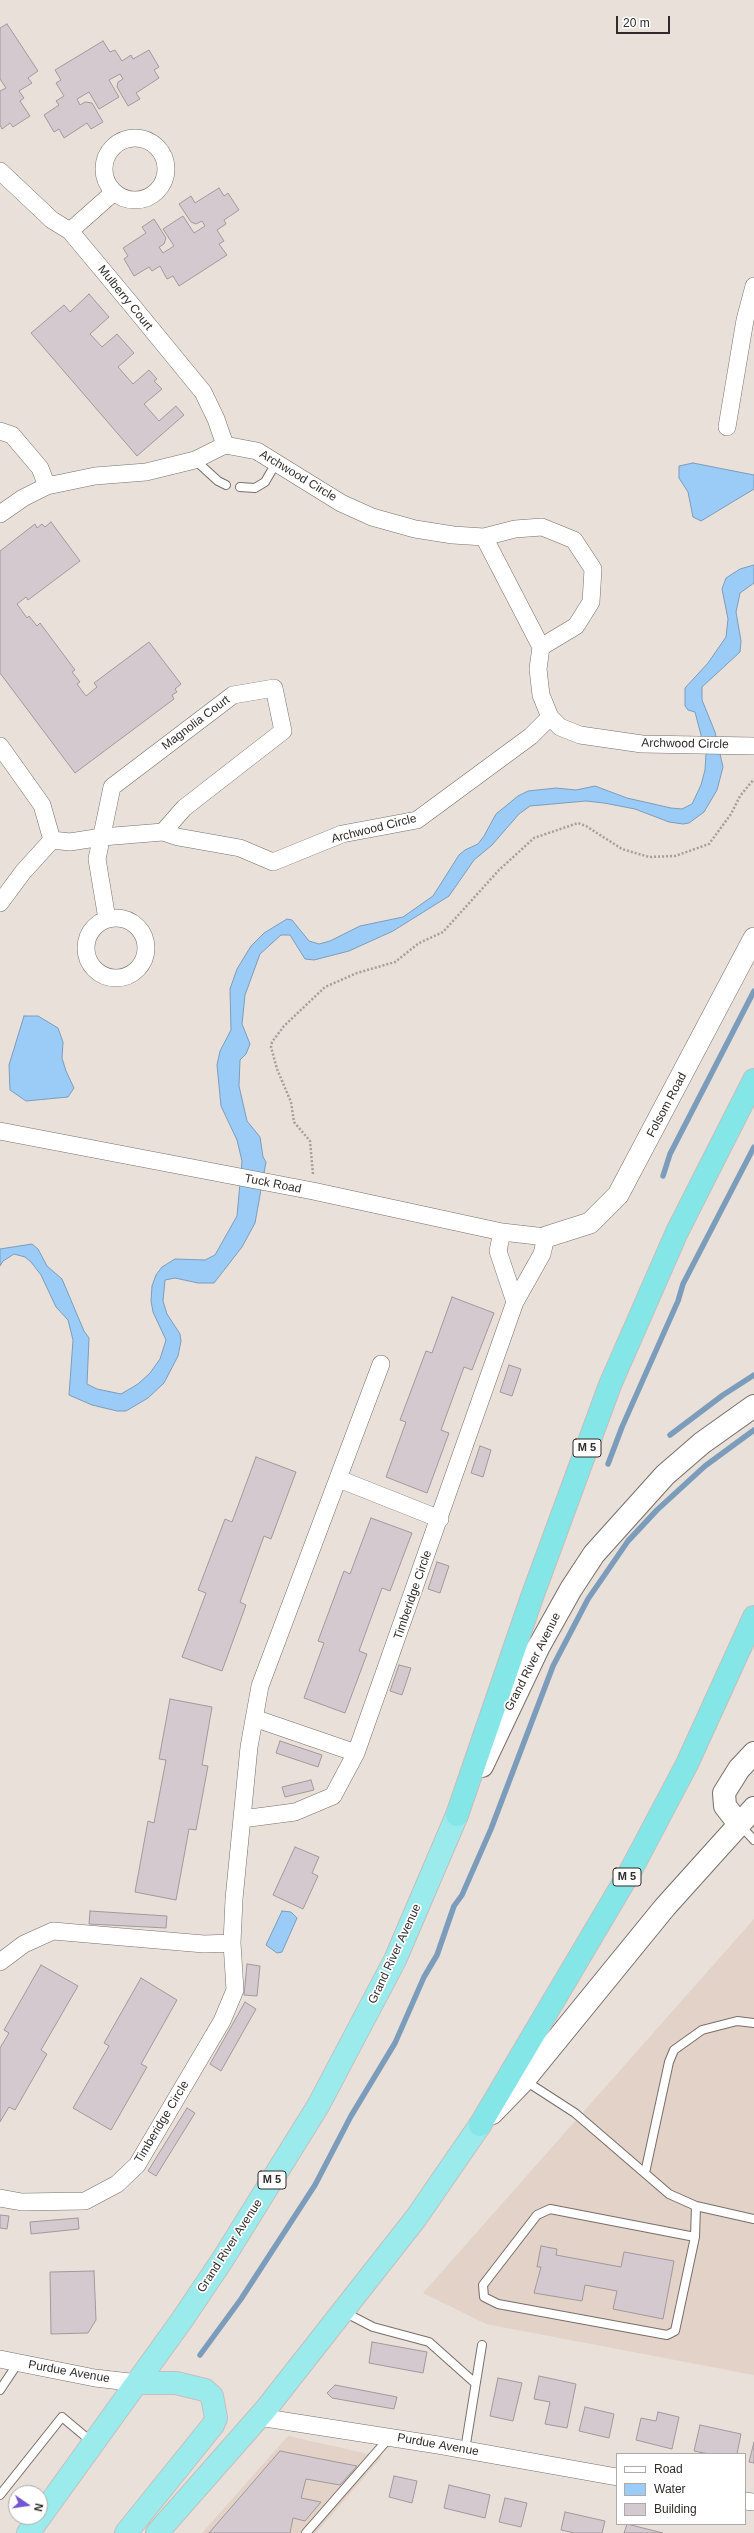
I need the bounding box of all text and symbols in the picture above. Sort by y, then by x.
scale bar [618,8,672,34]
text: 20 m [623,16,650,30]
street label: Mulberry Court [94,263,156,333]
street label: Archwood Circle [257,447,339,505]
street label: Magnolia Court [159,693,233,753]
street label: Archwood Circle [641,736,729,752]
street label: Archwood Circle [330,811,418,847]
street label: Folsom Road [644,1070,690,1140]
street label: Tuck Road [243,1171,303,1197]
road number: M 5 [573,1439,601,1457]
street label: Timberidge Circle [391,1548,435,1642]
street label: Grand River Avenue [502,1610,564,1714]
road number: M 5 [613,1868,641,1886]
street label: Grand River Avenue [366,1902,424,2006]
street label: Timberidge Circle [132,2078,192,2166]
road number: M 5 [258,2171,286,2189]
street label: Grand River Avenue [194,2197,266,2295]
street label: Purdue Avenue [27,2358,111,2386]
street label: Purdue Avenue [396,2431,480,2459]
legend [616,2453,746,2525]
text: Road [654,2462,683,2476]
text: Water [654,2482,686,2496]
north arrow [8,2485,48,2525]
text: N [32,2502,45,2513]
text: Building [654,2502,697,2516]

